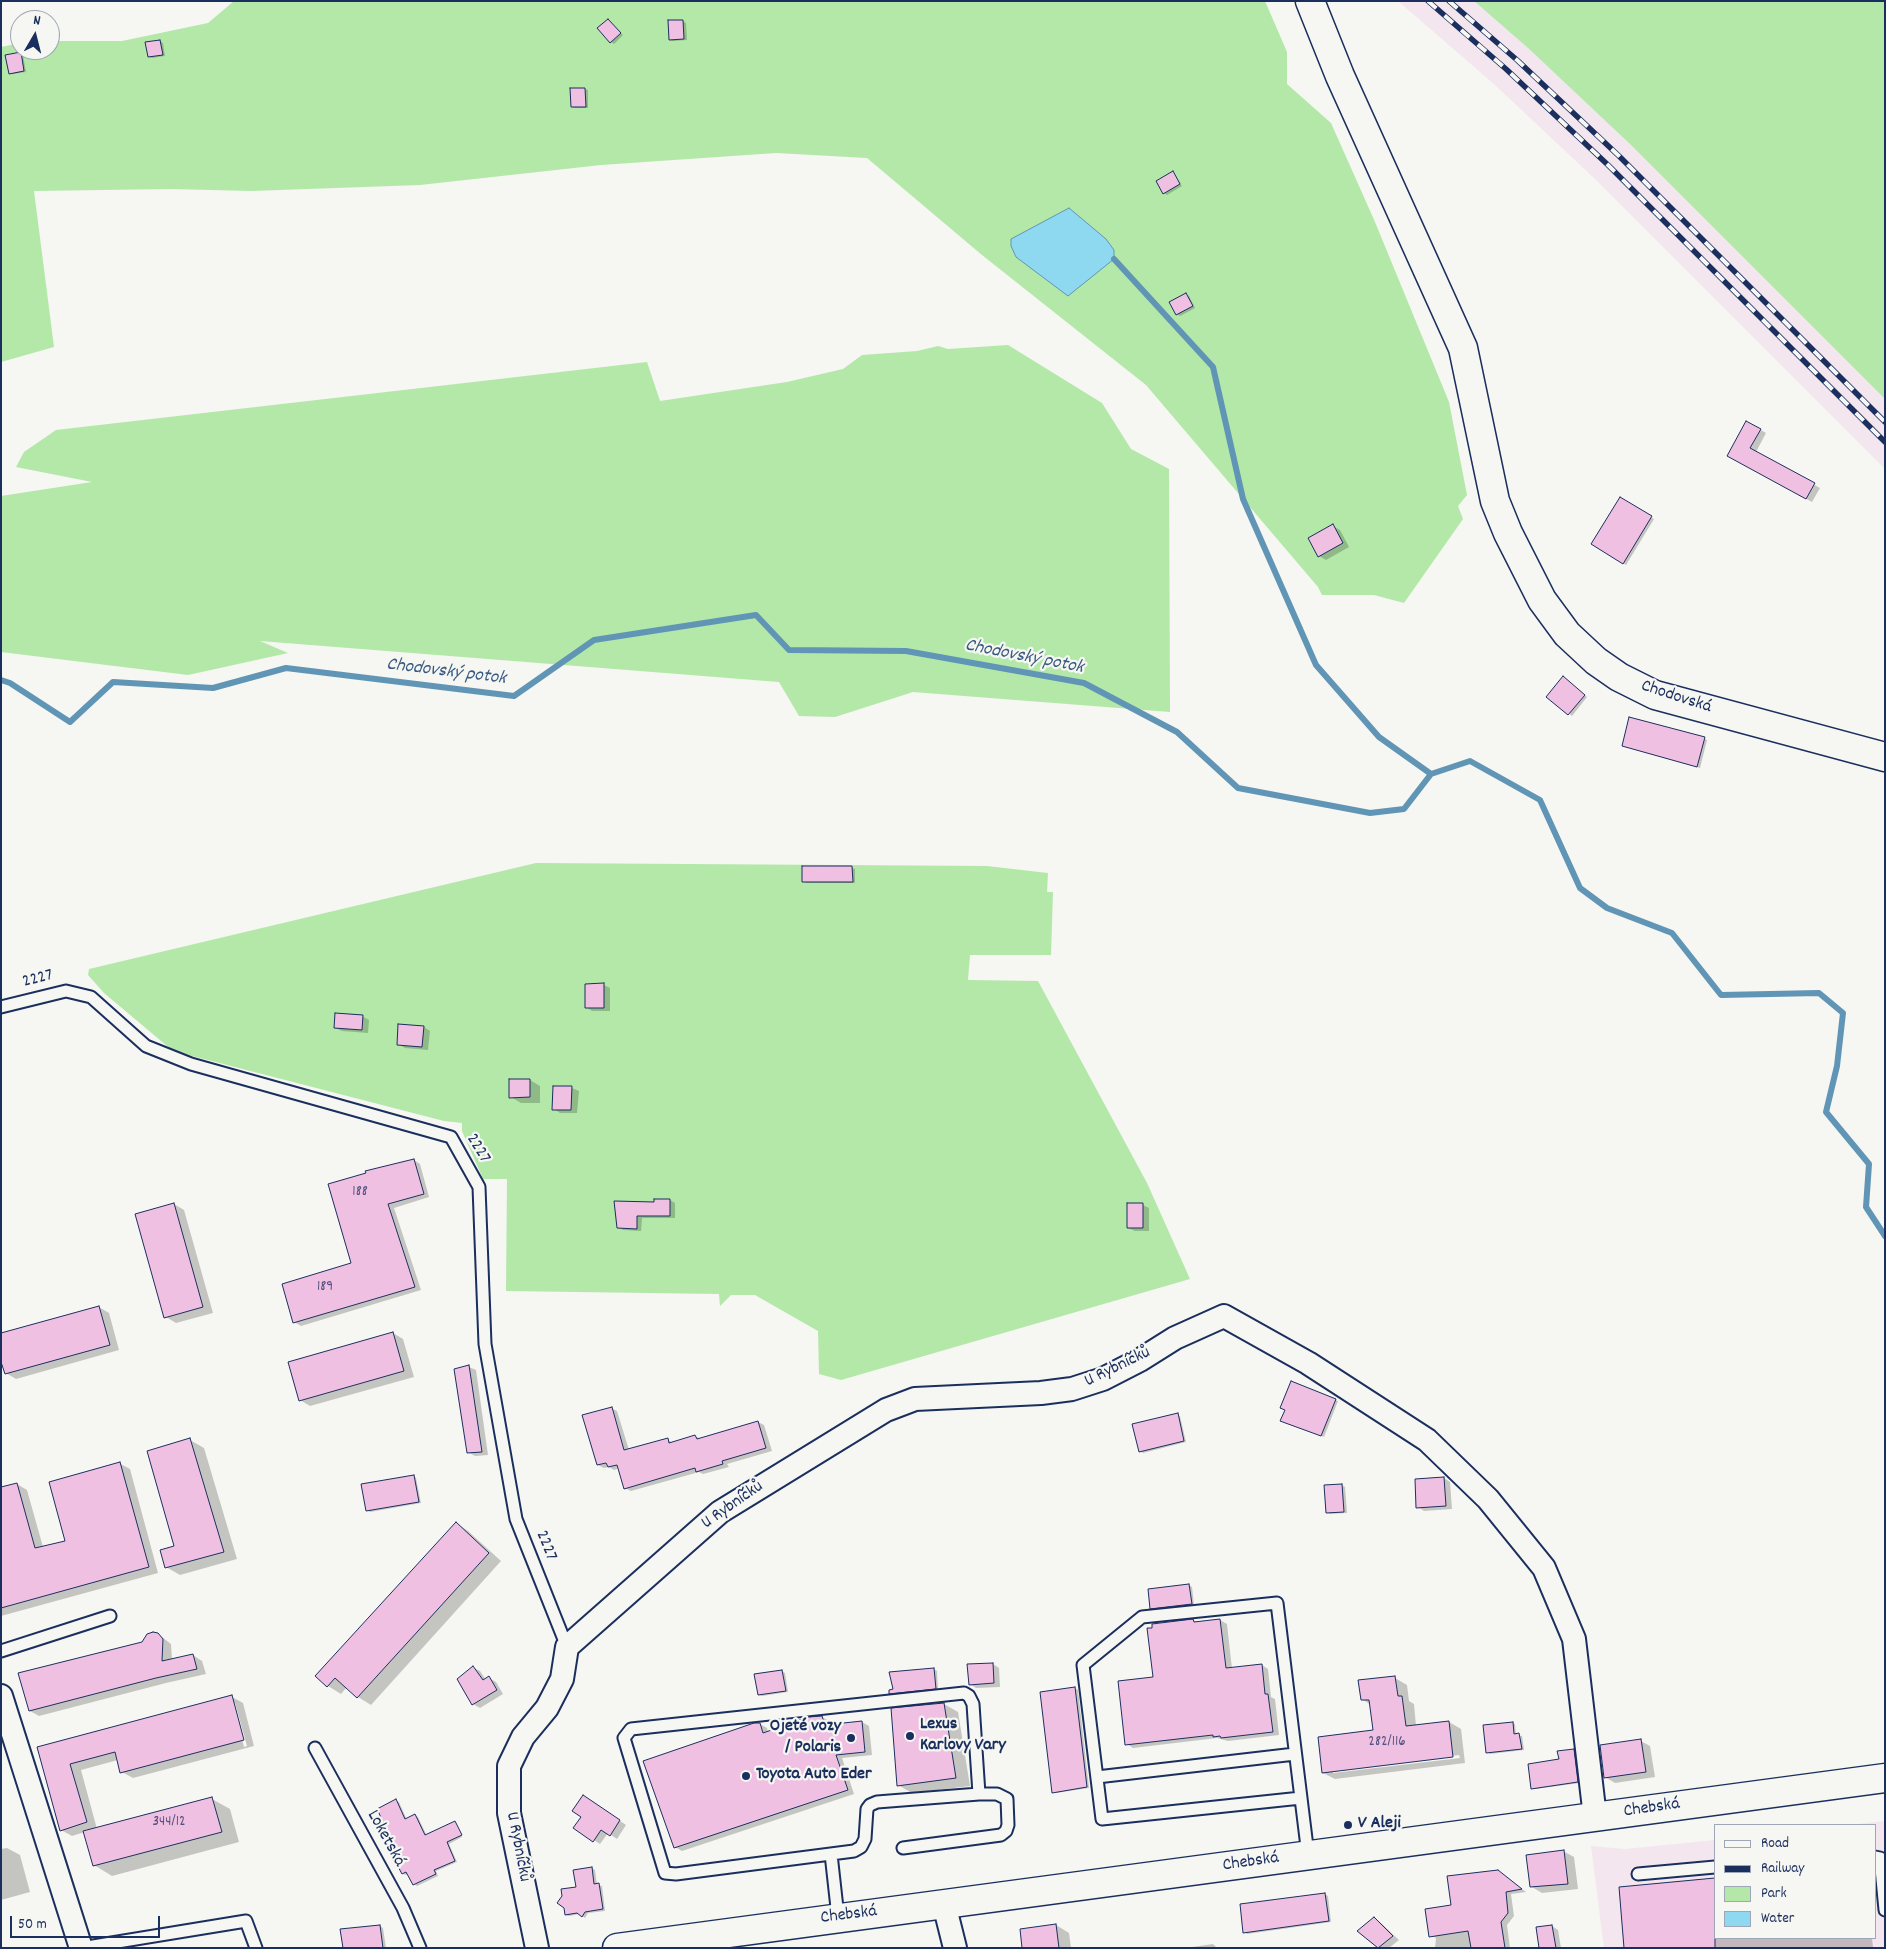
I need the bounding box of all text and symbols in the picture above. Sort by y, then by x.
north arrow [10,10,60,60]
text: N [32,11,42,32]
water label: Chodovský potok [963,635,1085,681]
water label: Chodovský potok [385,654,507,692]
street label: Chodovská [1638,676,1714,720]
street label: 2227 [21,966,55,994]
street label: 2227 [460,1130,494,1168]
house number: 188 [352,1184,368,1202]
house number: 189 [317,1279,333,1297]
street label: U Rybníčků [1082,1343,1154,1393]
street label: U Rybníčků [698,1477,768,1535]
street label: 2227 [529,1528,561,1564]
place label: Lexus Karlovy Vary [920,1715,1006,1758]
place label: Ojeté vozy / Polaris [770,1717,841,1760]
marker: Lexus Karlovy Vary [904,1730,916,1742]
marker: Ojeté vozy / Polaris [845,1732,857,1744]
house number: 282/116 [1368,1734,1406,1752]
place label: Toyota Auto Eder [756,1765,872,1787]
marker: Toyota Auto Eder [740,1770,752,1782]
street label: Chebská [1622,1794,1682,1824]
street label: Loketská [361,1807,409,1871]
street label: U Rybníčků [500,1810,534,1884]
house number: 344/12 [152,1814,186,1832]
place label: V Aleji [1358,1814,1401,1836]
marker: V Aleji [1342,1819,1354,1831]
legend [1714,1824,1876,1939]
text: Road [1761,1833,1789,1855]
street label: Chebská [1221,1848,1281,1878]
text: Railway [1761,1858,1804,1880]
text: Park [1761,1883,1787,1905]
street label: Chebská [820,1902,878,1930]
scale bar [12,1906,162,1938]
text: Water [1761,1908,1794,1930]
text: 50 m [18,1914,47,1936]

